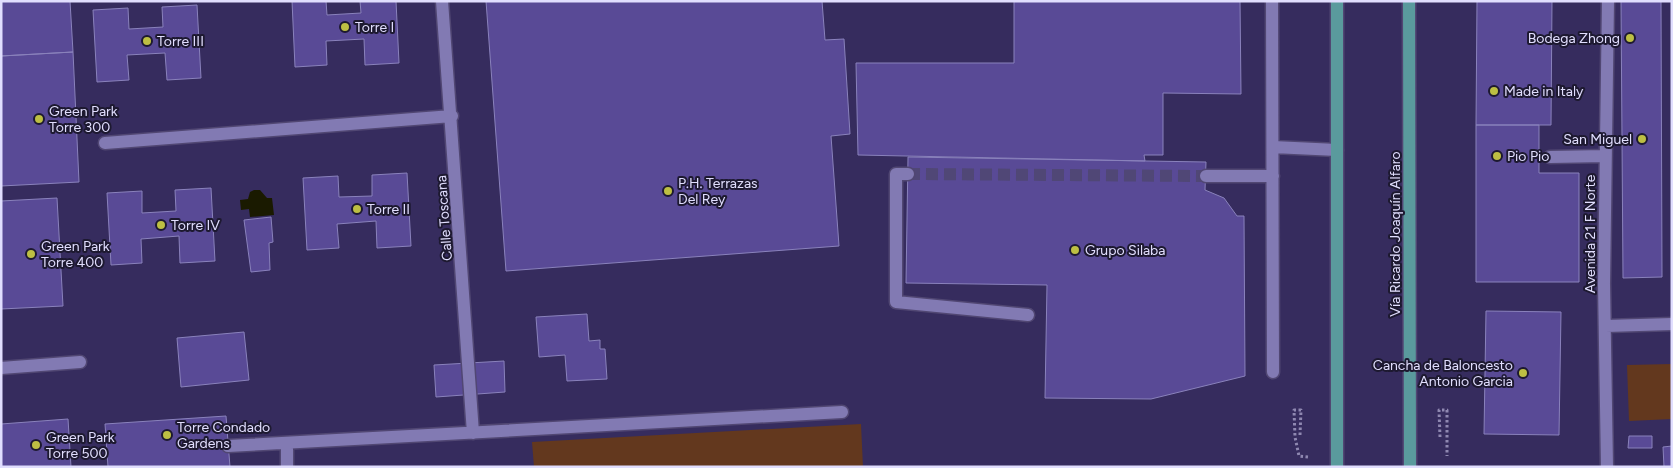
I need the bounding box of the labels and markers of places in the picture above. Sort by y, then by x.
place label: Torre I [355,19,394,36]
marker: Torre I [339,21,351,33]
place label: Bodega Zhong [1528,30,1620,47]
marker: Bodega Zhong [1624,32,1636,44]
place label: Torre III [157,33,204,50]
marker: Torre III [141,35,153,47]
place label: Made in Italy [1504,83,1584,100]
marker: Made in Italy [1488,85,1500,97]
place label: Green Park Torre 300 [49,103,118,136]
marker: Green Park Torre 300 [33,113,45,125]
place label: San Miguel [1563,131,1632,148]
marker: San Miguel [1636,133,1648,145]
place label: Pio Pio [1507,148,1549,165]
marker: Pio Pio [1491,150,1503,162]
place label: P.H. Terrazas Del Rey [678,175,758,208]
marker: P.H. Terrazas Del Rey [662,185,674,197]
place label: Torre II [367,201,410,218]
marker: Torre II [351,203,363,215]
place label: Torre IV [171,217,220,234]
marker: Torre IV [155,219,167,231]
place label: Green Park Torre 400 [41,238,110,271]
place label: Grupo Silaba [1085,242,1165,259]
marker: Grupo Silaba [1069,244,1081,256]
marker: Green Park Torre 400 [25,248,37,260]
place label: Cancha de Baloncesto Antonio Garcia [1373,357,1513,390]
marker: Cancha de Baloncesto Antonio Garcia [1517,367,1529,379]
place label: Torre Condado Gardens [177,419,270,452]
place label: Green Park Torre 500 [46,429,115,462]
marker: Torre Condado Gardens [161,429,173,441]
marker: Green Park Torre 500 [30,439,42,451]

